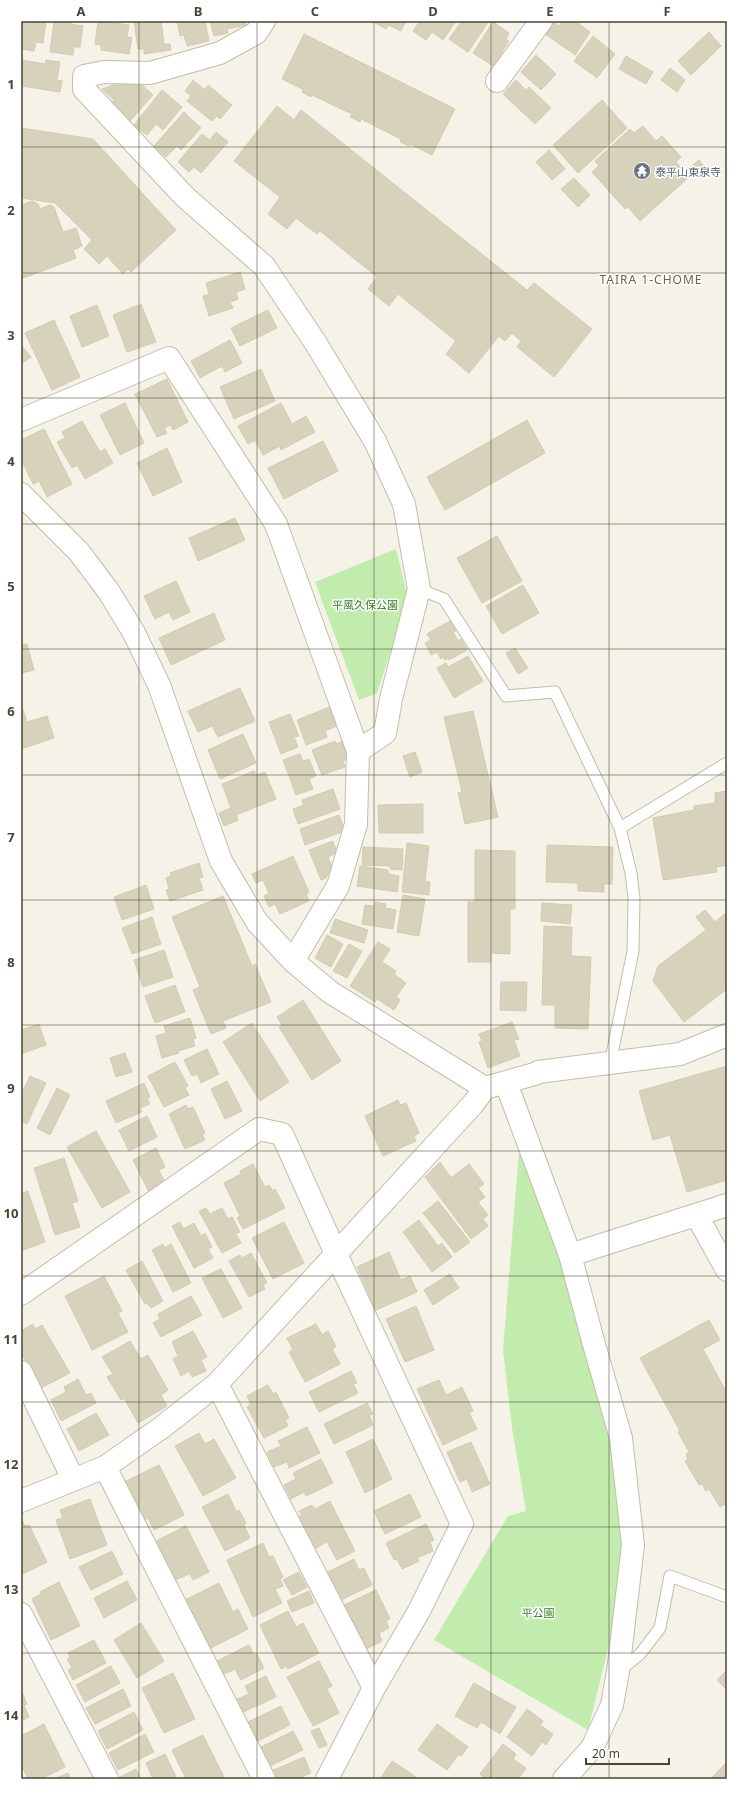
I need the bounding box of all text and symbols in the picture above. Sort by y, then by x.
text: A [77,2,86,20]
text: B [194,2,202,20]
text: C [311,2,319,20]
text: D [428,2,438,20]
text: E [546,2,554,20]
text: F [663,2,671,20]
text: 1 [7,75,15,93]
temple icon: 泰平山東泉寺 [632,161,652,181]
place label: 泰平山東泉寺 [655,164,721,179]
text: 2 [7,201,15,219]
district label: TAIRA 1-CHOME [600,271,702,288]
text: 3 [7,326,15,344]
text: 4 [7,452,15,470]
text: 5 [7,577,15,595]
park label: 平風久保公園 [332,597,398,612]
text: 6 [7,702,15,720]
text: 7 [7,828,15,846]
text: 8 [7,953,15,971]
text: 9 [7,1079,15,1097]
text: 10 [4,1204,18,1222]
text: 11 [4,1330,18,1348]
text: 12 [4,1455,18,1473]
text: 13 [4,1580,18,1598]
park label: 平公園 [522,1605,555,1620]
text: 14 [4,1706,19,1724]
scale bar [586,1740,669,1766]
text: 20 m [592,1745,620,1762]

